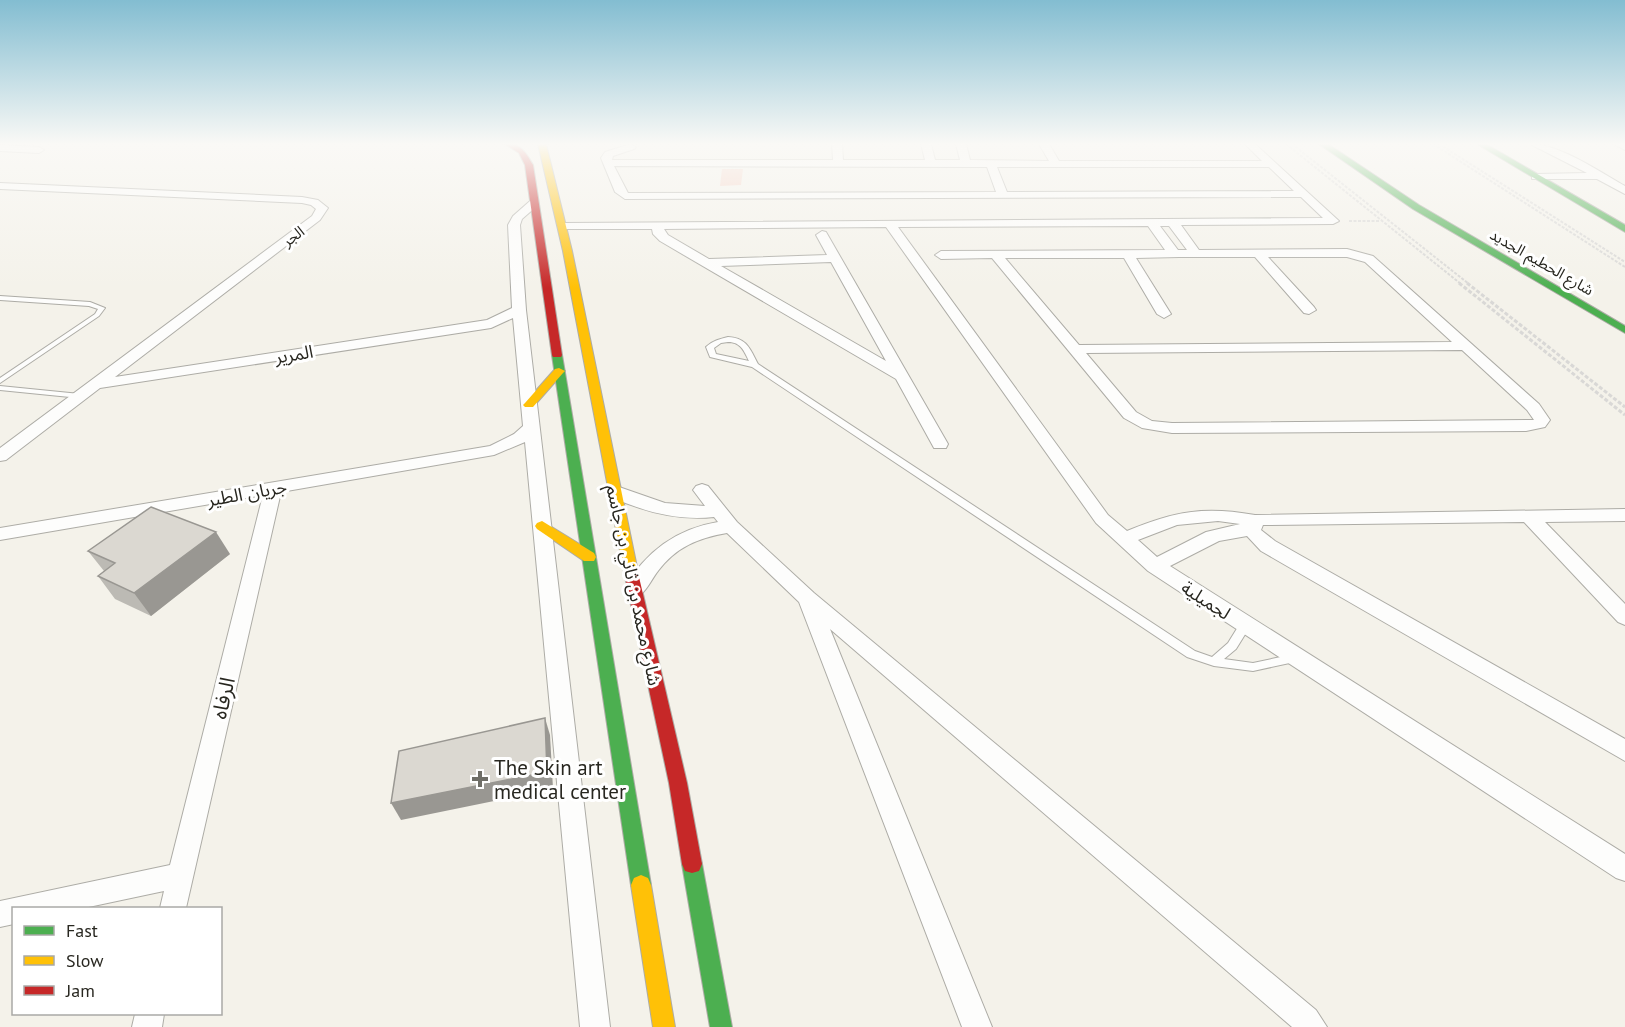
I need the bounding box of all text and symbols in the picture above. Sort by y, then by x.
street label: الجر [277,222,308,251]
street label: شارع الحطيم الجديد [1485,225,1597,302]
street label: المرير [272,340,315,369]
street label: جريان الطير [204,475,289,511]
street label: شارع محمد بن ثاني بن جاسم [599,482,667,688]
street label: لجميلية [1177,576,1235,624]
street label: الرفاه [205,674,241,722]
place label: The Skin art medical center [494,754,626,805]
marker: The Skin art medical center [471,770,489,788]
legend [12,907,222,1015]
text: Fast [66,919,98,942]
text: Slow [66,949,104,972]
text: Jam [65,979,95,1002]

